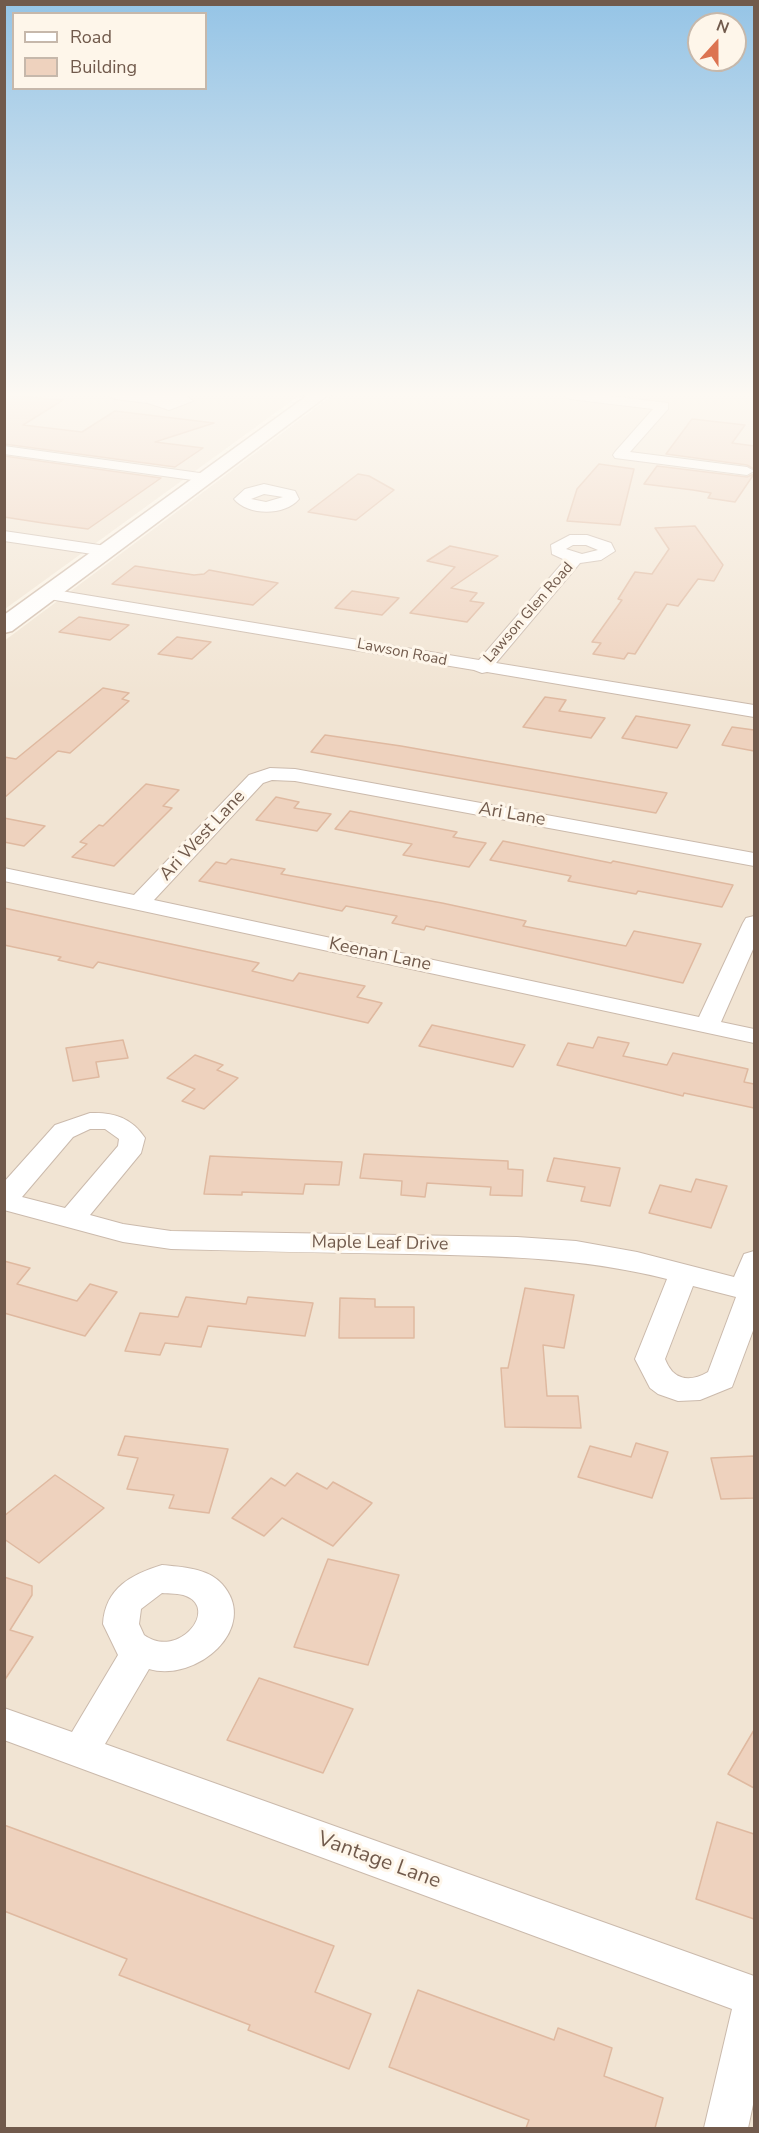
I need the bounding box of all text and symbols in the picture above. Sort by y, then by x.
legend [12,12,207,90]
north arrow [687,12,747,72]
text: N [713,15,732,39]
text: Road [70,25,112,49]
text: Building [70,55,137,79]
street label: Lawson Glen Road [481,559,577,667]
street label: Lawson Road [355,635,449,671]
street label: Ari West Lane [156,786,250,886]
street label: Ari Lane [477,799,547,831]
street label: Keenan Lane [327,934,433,976]
street label: Maple Leaf Drive [311,1232,449,1256]
street label: Vantage Lane [314,1827,444,1895]

